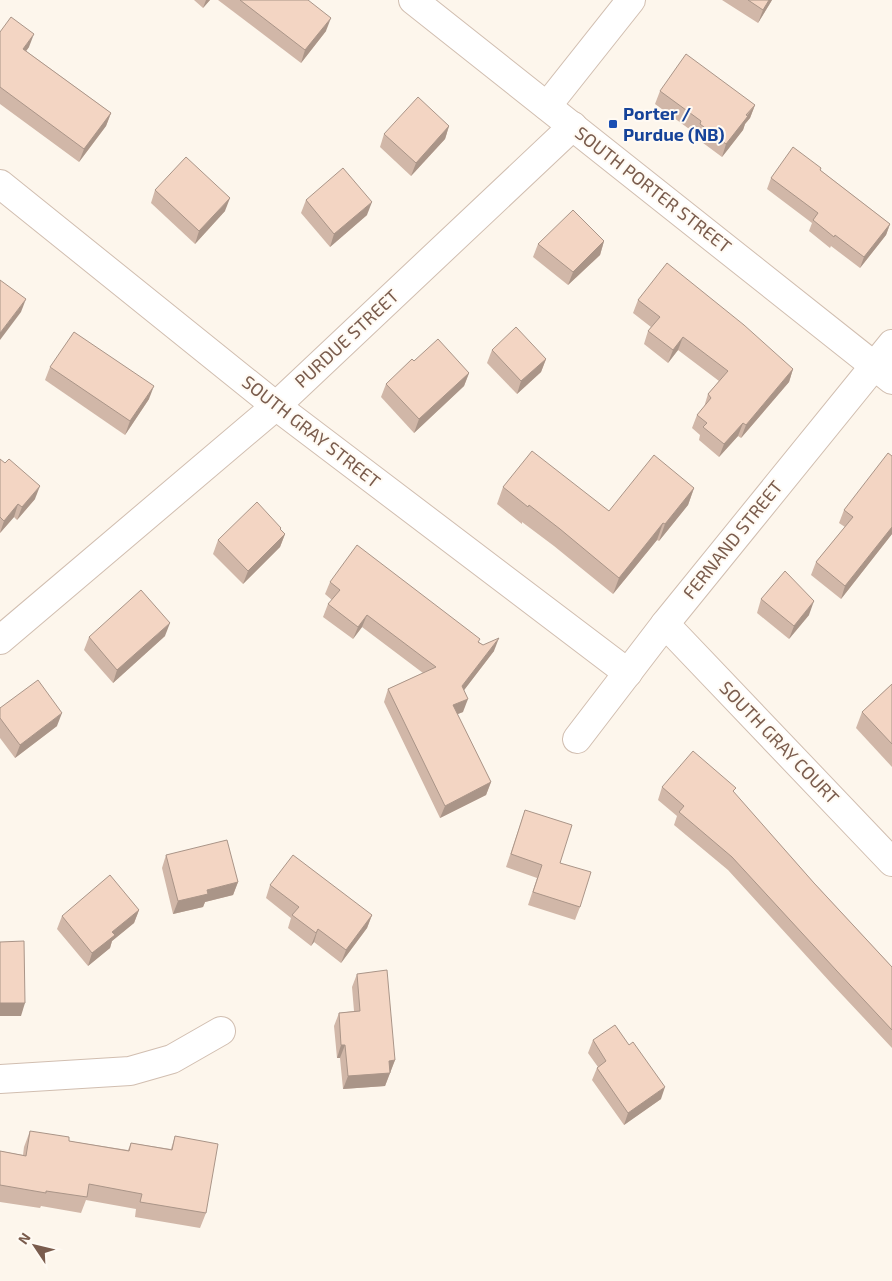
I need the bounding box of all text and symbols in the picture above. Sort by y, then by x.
place label: Porter / Purdue (NB) [623,102,725,145]
marker: Porter / Purdue (NB) [607,118,619,130]
street label: SOUTH PORTER STREET [571,121,737,257]
street label: PURDUE STREET [290,284,403,392]
street label: SOUTH GRAY STREET [238,370,386,492]
street label: FERNAND STREET [678,475,787,603]
street label: SOUTH GRAY COURT [715,676,844,809]
north arrow [10,1221,60,1271]
text: N [14,1229,34,1247]

